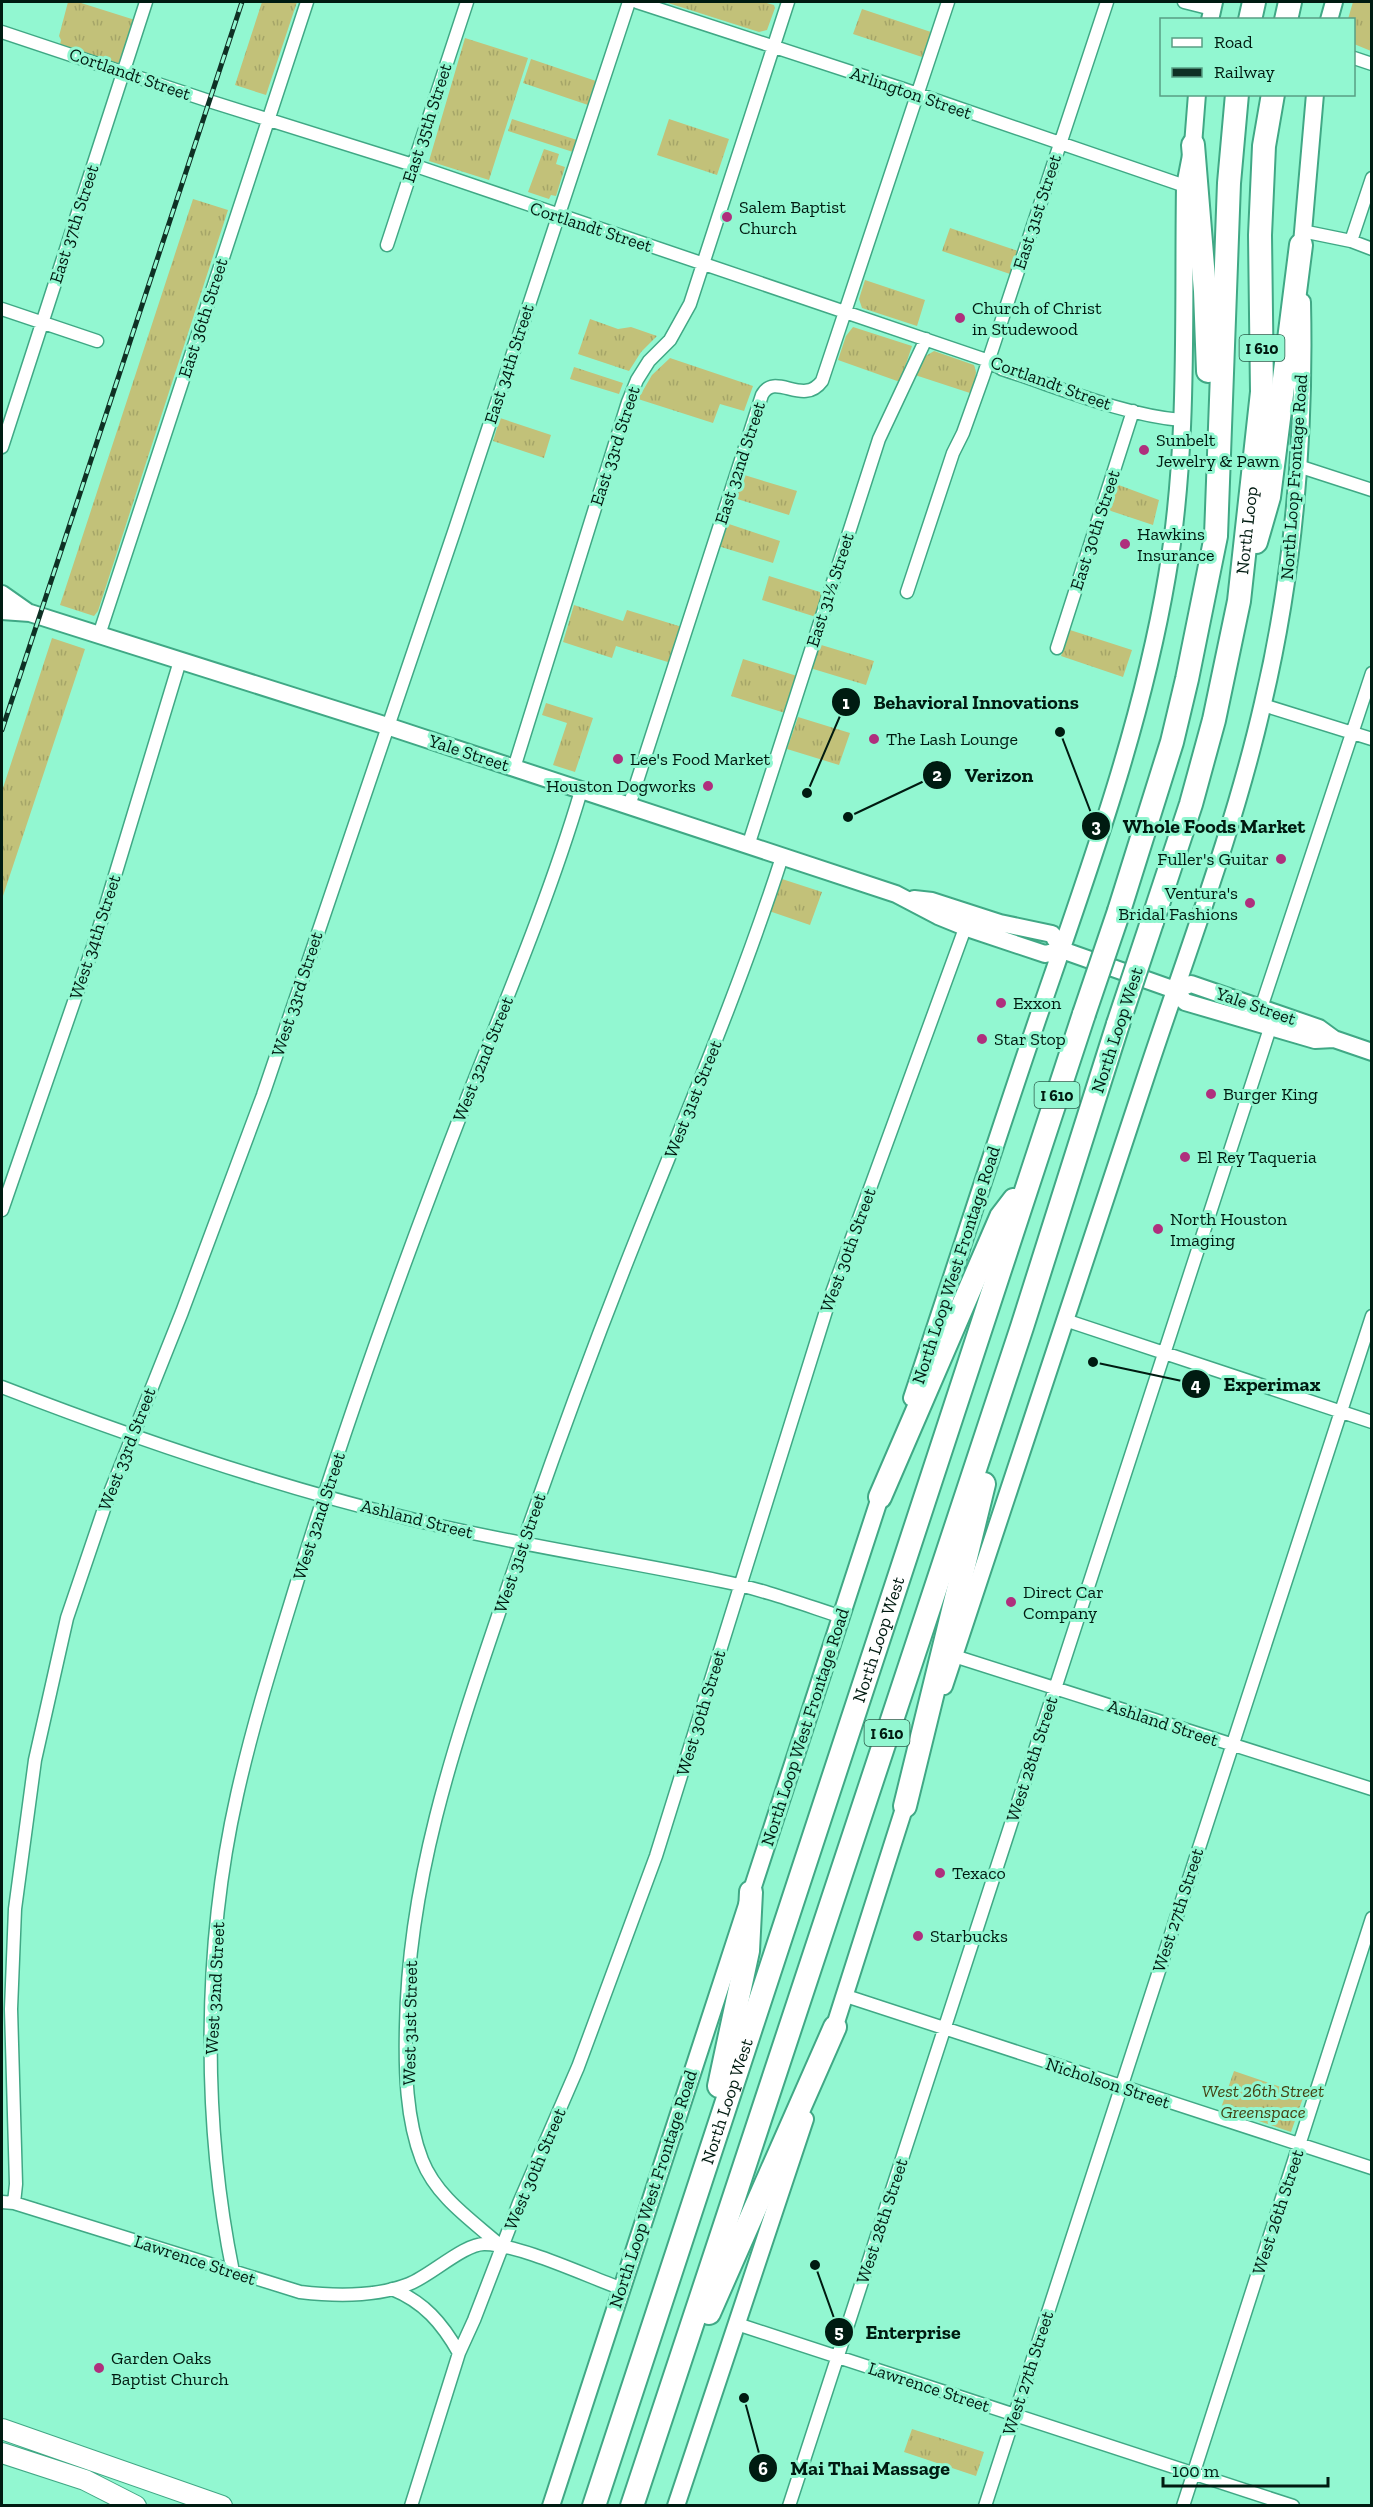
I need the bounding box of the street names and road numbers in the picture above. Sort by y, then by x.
street label: Cortlandt Street [66,43,194,105]
street label: East 35th Street [397,60,457,185]
street label: Arlington Street [847,62,975,124]
street label: East 31st Street [1008,151,1066,272]
street label: East 37th Street [44,162,104,286]
street label: Cortlandt Street [527,197,655,257]
street label: East 36th Street [173,255,233,381]
street label: East 34th Street [479,301,539,427]
road number: I 610 [1240,335,1284,361]
street label: Cortlandt Street [988,351,1115,415]
street label: North Loop Frontage Road [1276,373,1312,581]
street label: East 33rd Street [585,383,645,509]
street label: East 32nd Street [710,399,770,527]
street label: East 30th Street [1065,467,1125,593]
street label: North Loop [1231,485,1263,576]
street label: East 31½ Street [801,530,859,650]
street label: Yale Street [425,729,512,776]
street label: West 34th Street [64,872,126,1002]
street label: West 33rd Street [267,929,328,1059]
street label: North Loop West [1086,964,1148,1096]
street label: Yale Street [1212,982,1299,1030]
street label: West 32nd Street [448,993,518,1125]
street label: West 31st Street [659,1037,727,1161]
road number: I 610 [1034,1082,1080,1108]
street label: North Loop West Frontage Road [907,1143,1005,1387]
street label: West 30th Street [815,1185,881,1315]
street label: West 33rd Street [93,1384,161,1513]
street label: West 32nd Street [288,1449,350,1583]
street label: West 31st Street [489,1490,551,1616]
street label: Ashland Street [359,1494,476,1544]
street label: North Loop West [848,1574,910,1705]
street label: North Loop West Frontage Road [756,1605,854,1849]
street label: West 30th Street [671,1647,731,1779]
street label: West 28th Street [1001,1693,1063,1824]
street label: Ashland Street [1105,1695,1221,1751]
road number: I 610 [864,1720,910,1746]
street label: West 27th Street [1148,1845,1208,1975]
street label: West 32nd Street [201,1921,229,2055]
street label: West 31st Street [398,1960,422,2086]
street label: North Loop West [696,2035,758,2167]
street label: Nicholson Street [1043,2053,1173,2114]
street label: North Loop West Frontage Road [604,2067,702,2311]
street label: West 30th Street [499,2104,571,2233]
street label: West 26th Street [1247,2146,1309,2277]
street label: West 28th Street [851,2155,913,2286]
street label: Lawrence Street [131,2230,259,2290]
street label: West 27th Street [998,2308,1058,2438]
street label: Lawrence Street [865,2357,993,2417]

